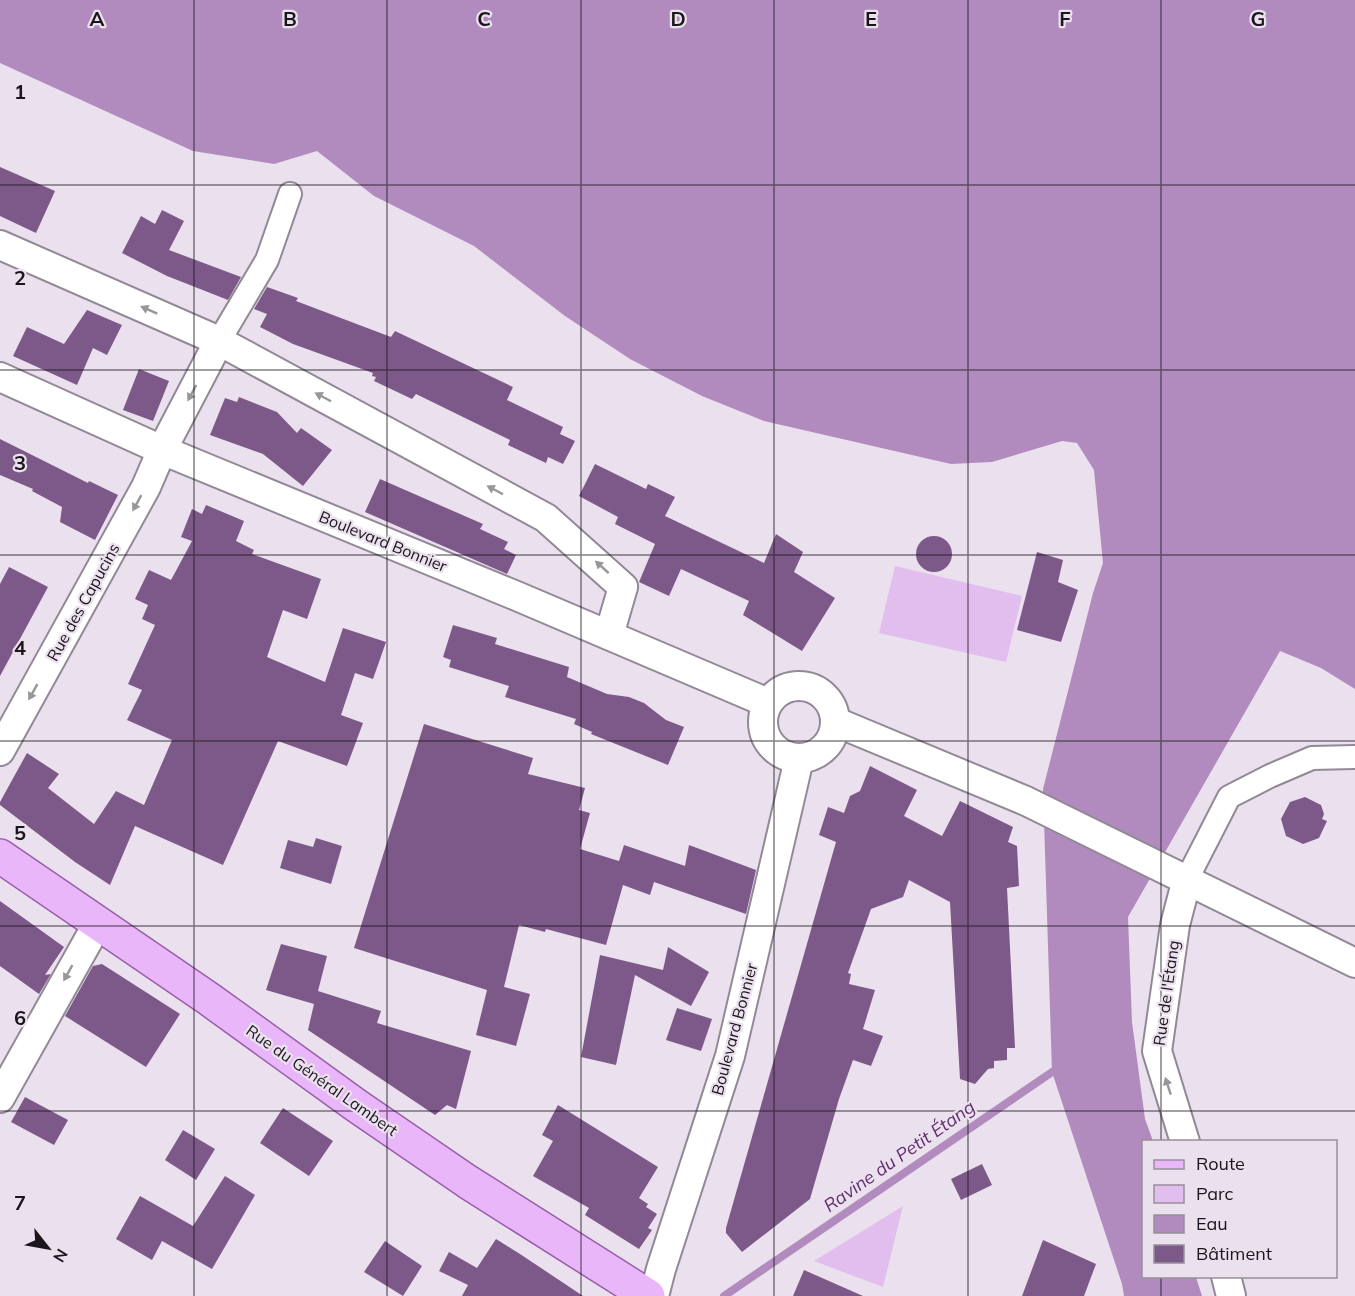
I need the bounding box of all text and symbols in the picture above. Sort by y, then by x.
text: A [90,6,105,31]
text: B [283,6,297,31]
text: C [477,6,491,31]
text: D [670,6,686,31]
text: E [865,6,877,31]
text: F [1059,6,1071,31]
text: G [1251,6,1265,31]
text: 1 [14,79,26,104]
text: 2 [14,265,26,290]
one-way arrow [139,305,157,315]
one-way arrow [187,385,197,402]
one-way arrow [314,392,331,402]
text: 3 [14,450,26,475]
one-way arrow [486,485,503,495]
one-way arrow [132,495,142,512]
street label: Boulevard Bonnier [316,506,450,576]
street label: Rue des Capucins [42,539,124,664]
one-way arrow [594,560,609,574]
text: 4 [14,635,26,660]
one-way arrow [28,684,38,701]
text: 5 [14,820,26,845]
street label: Rue de l'Étang [1149,939,1183,1047]
street label: Boulevard Bonnier [707,960,761,1097]
one-way arrow [63,965,73,982]
text: 6 [14,1005,26,1030]
street label: Rue du Général Lambert [242,1020,402,1140]
one-way arrow [1163,1077,1172,1095]
water label: Ravine du Petit Étang [819,1095,979,1217]
legend [1142,1140,1337,1278]
text: Route [1196,1152,1245,1175]
text: Parc [1196,1182,1234,1205]
text: 7 [14,1190,26,1215]
text: Eau [1196,1212,1228,1235]
north arrow [18,1218,78,1278]
text: Bâtiment [1196,1242,1272,1265]
text: N [49,1245,73,1266]

